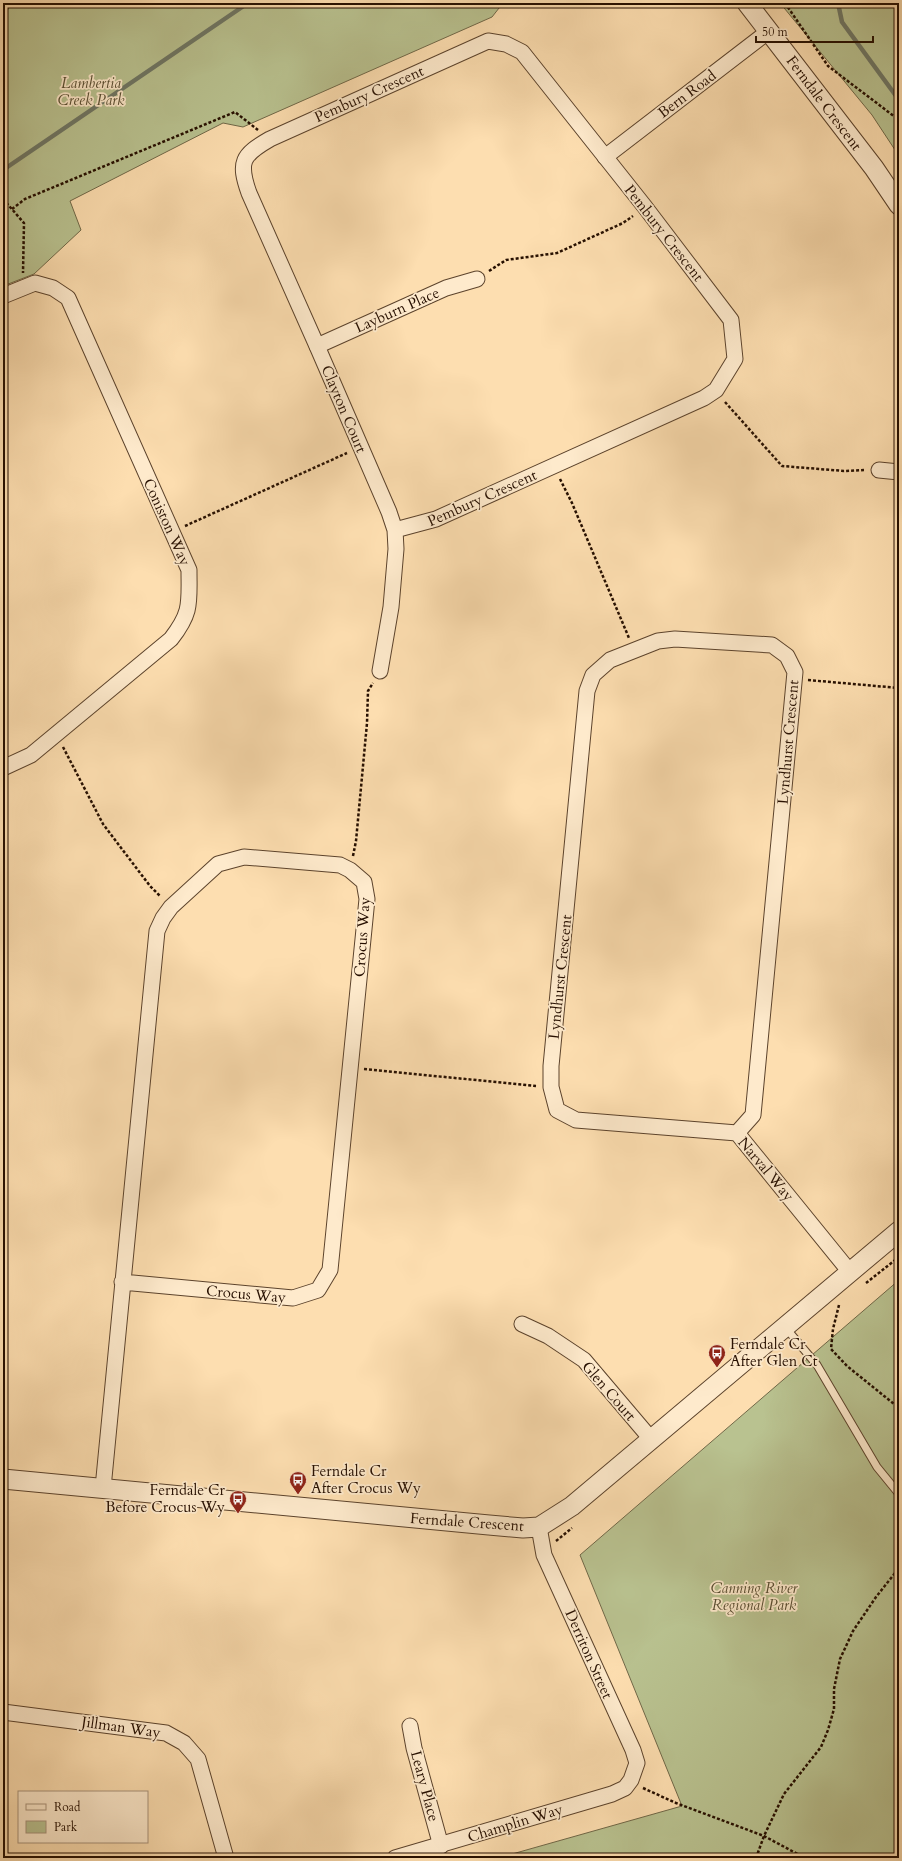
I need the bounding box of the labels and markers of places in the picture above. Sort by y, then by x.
place label: Ferndale Cr After Glen Ct [730,1334,818,1371]
bus stop icon: Ferndale Cr After Glen Ct [707,1343,727,1368]
place label: Ferndale Cr After Crocus Wy [311,1461,421,1498]
bus stop icon: Ferndale Cr After Crocus Wy [288,1470,308,1495]
place label: Ferndale Cr Before Crocus Wy [105,1480,226,1517]
bus stop icon: Ferndale Cr Before Crocus Wy [228,1489,248,1514]

